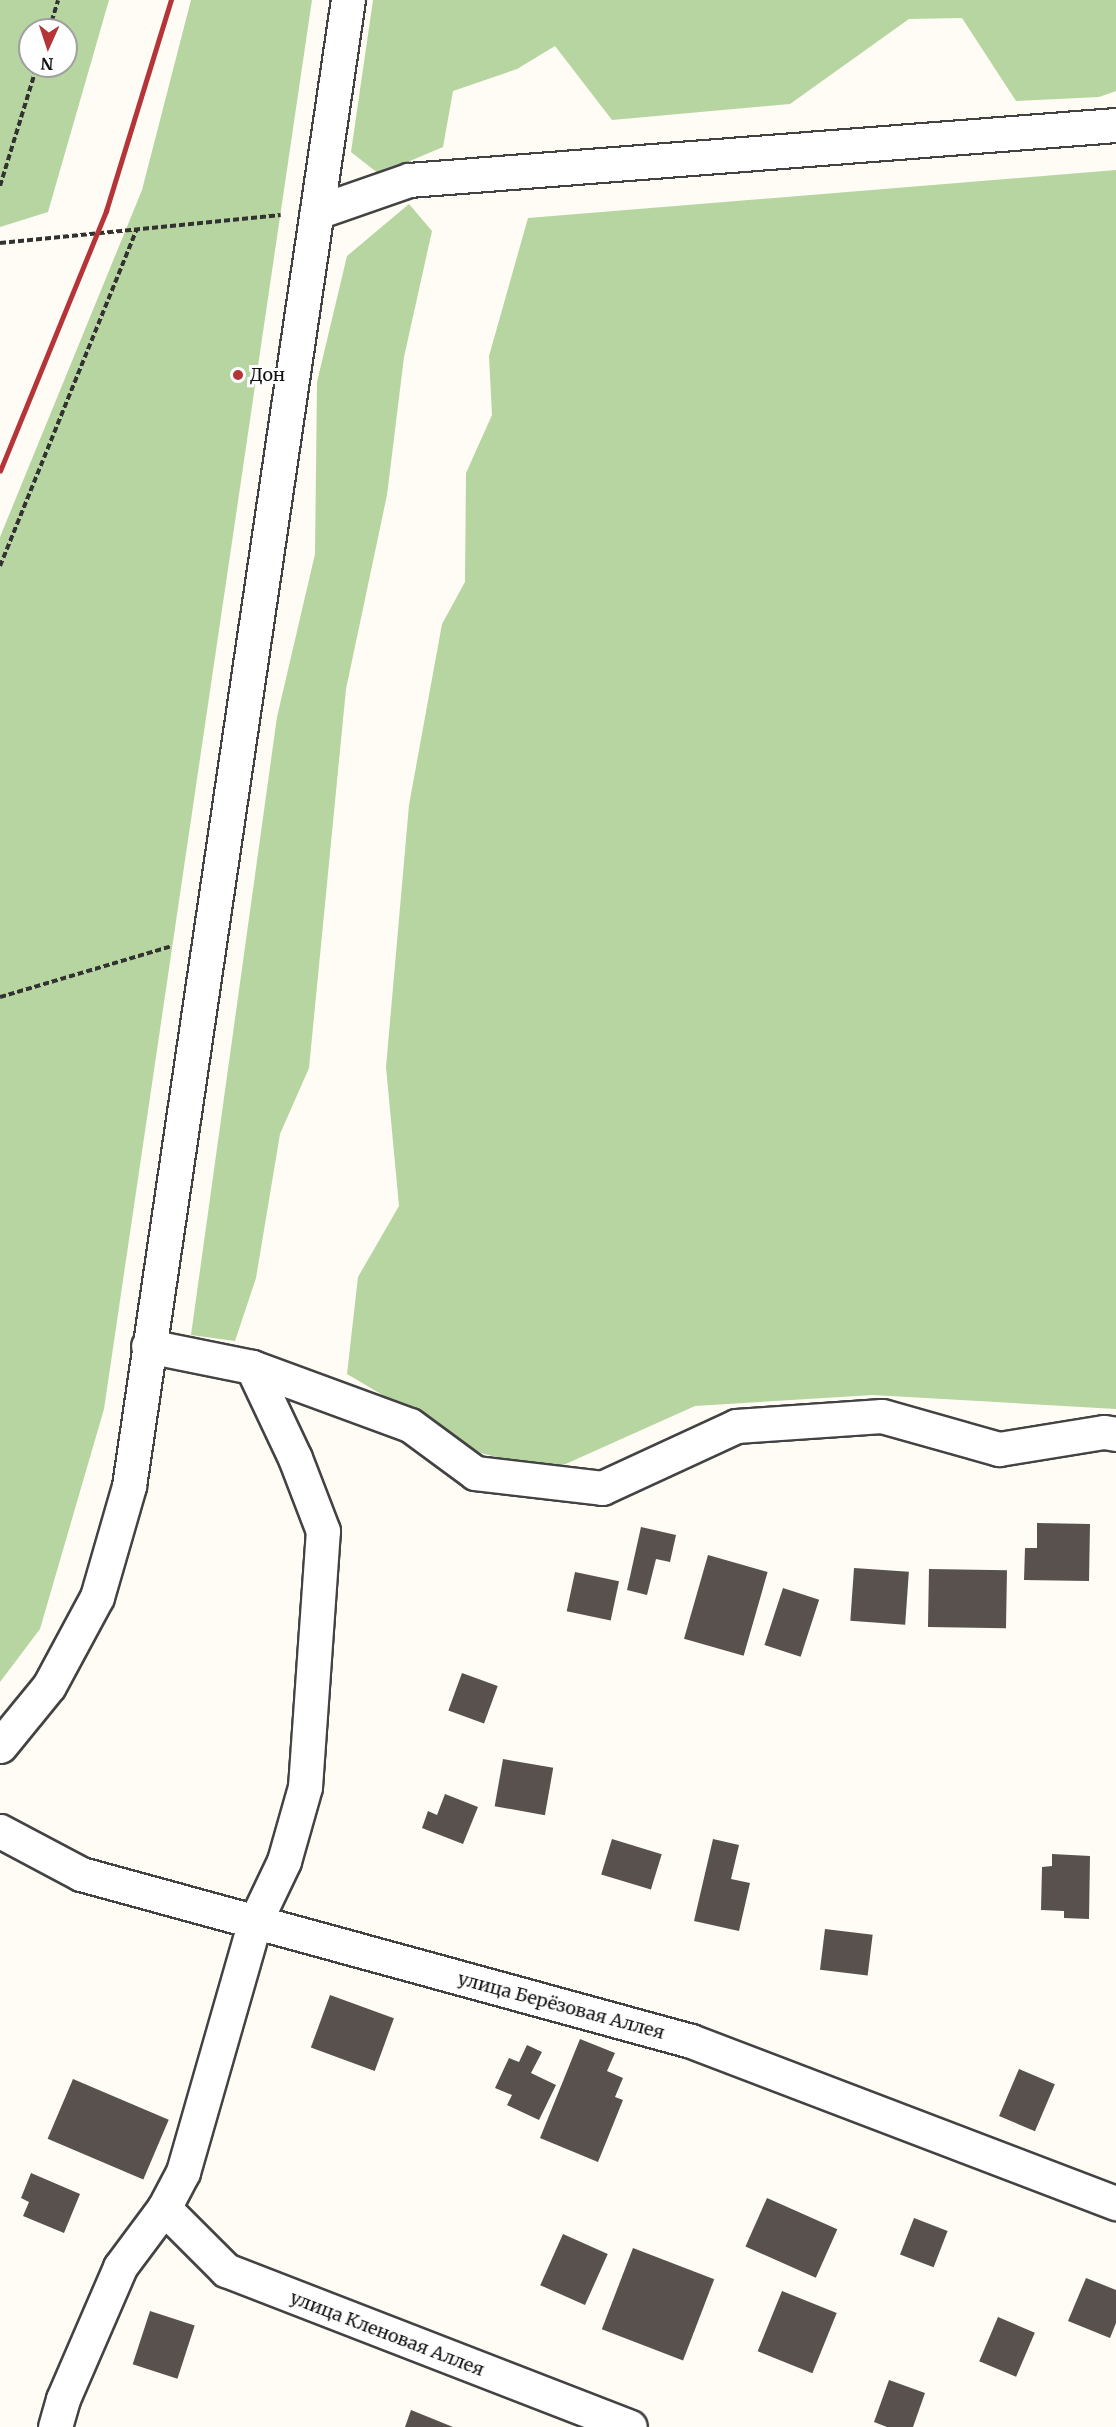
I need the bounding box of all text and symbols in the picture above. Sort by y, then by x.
north arrow [18,18,78,78]
text: N [40,54,54,74]
place label: Дон [250,364,285,386]
marker: Дон [231,368,245,382]
street label: улица Берёзовая Аллея [455,1968,667,2044]
street label: улица Кленовая Аллея [287,2287,487,2381]

